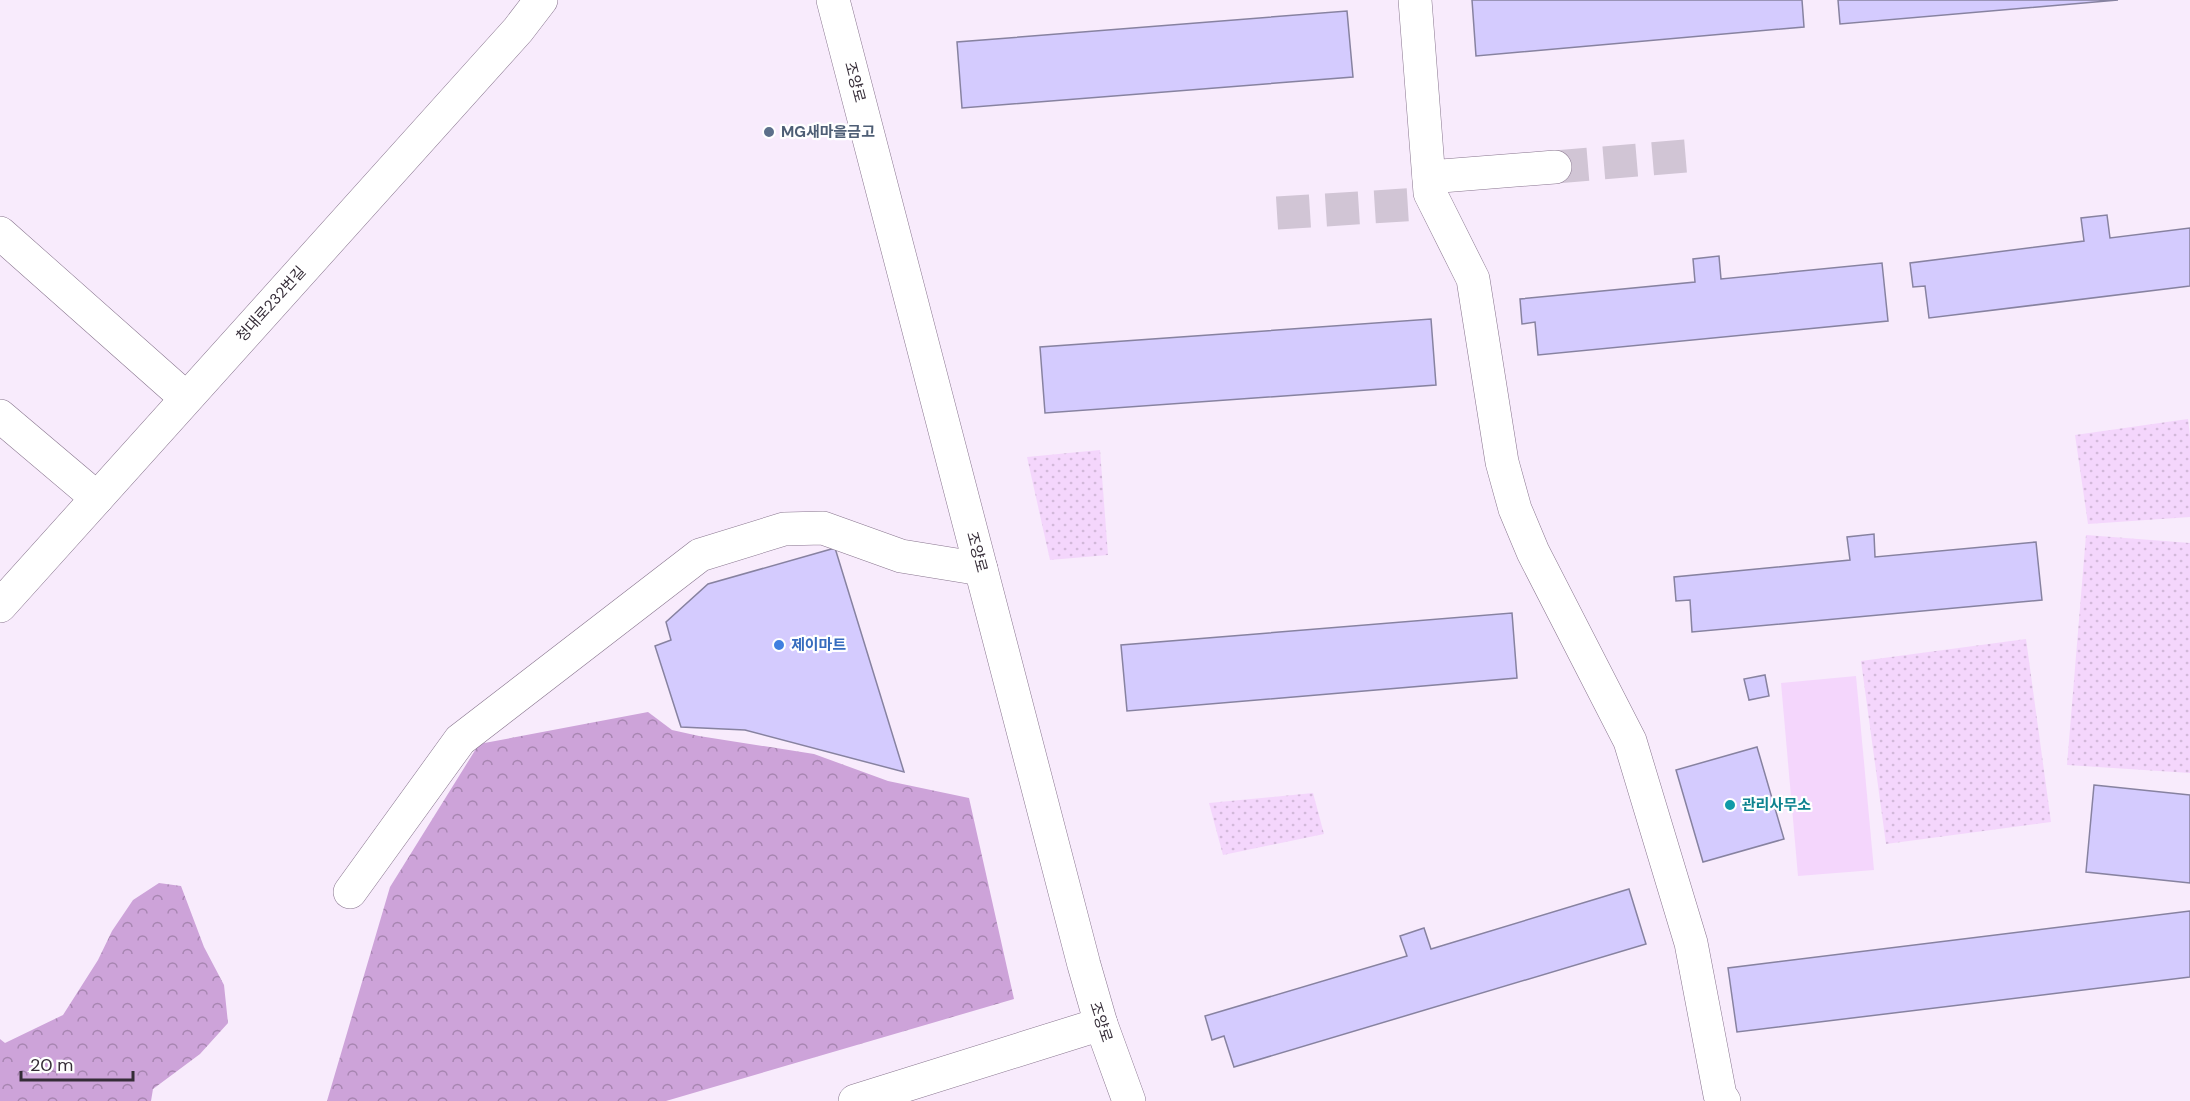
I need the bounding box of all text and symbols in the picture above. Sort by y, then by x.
street label: 조양로 [840,59,870,105]
place label: MG새마을금고 [781,122,875,142]
marker: MG새마을금고 [762,125,776,139]
street label: 청대로232번길 [232,262,310,346]
street label: 조양로 [962,529,992,575]
place label: 제이마트 [791,635,846,655]
marker: 제이마트 [772,638,786,652]
place label: 관리사무소 [1742,795,1811,815]
marker: 관리사무소 [1723,798,1737,812]
street label: 조양로 [1085,999,1117,1045]
scale bar [21,1044,134,1082]
text: 20 m [30,1053,73,1077]

